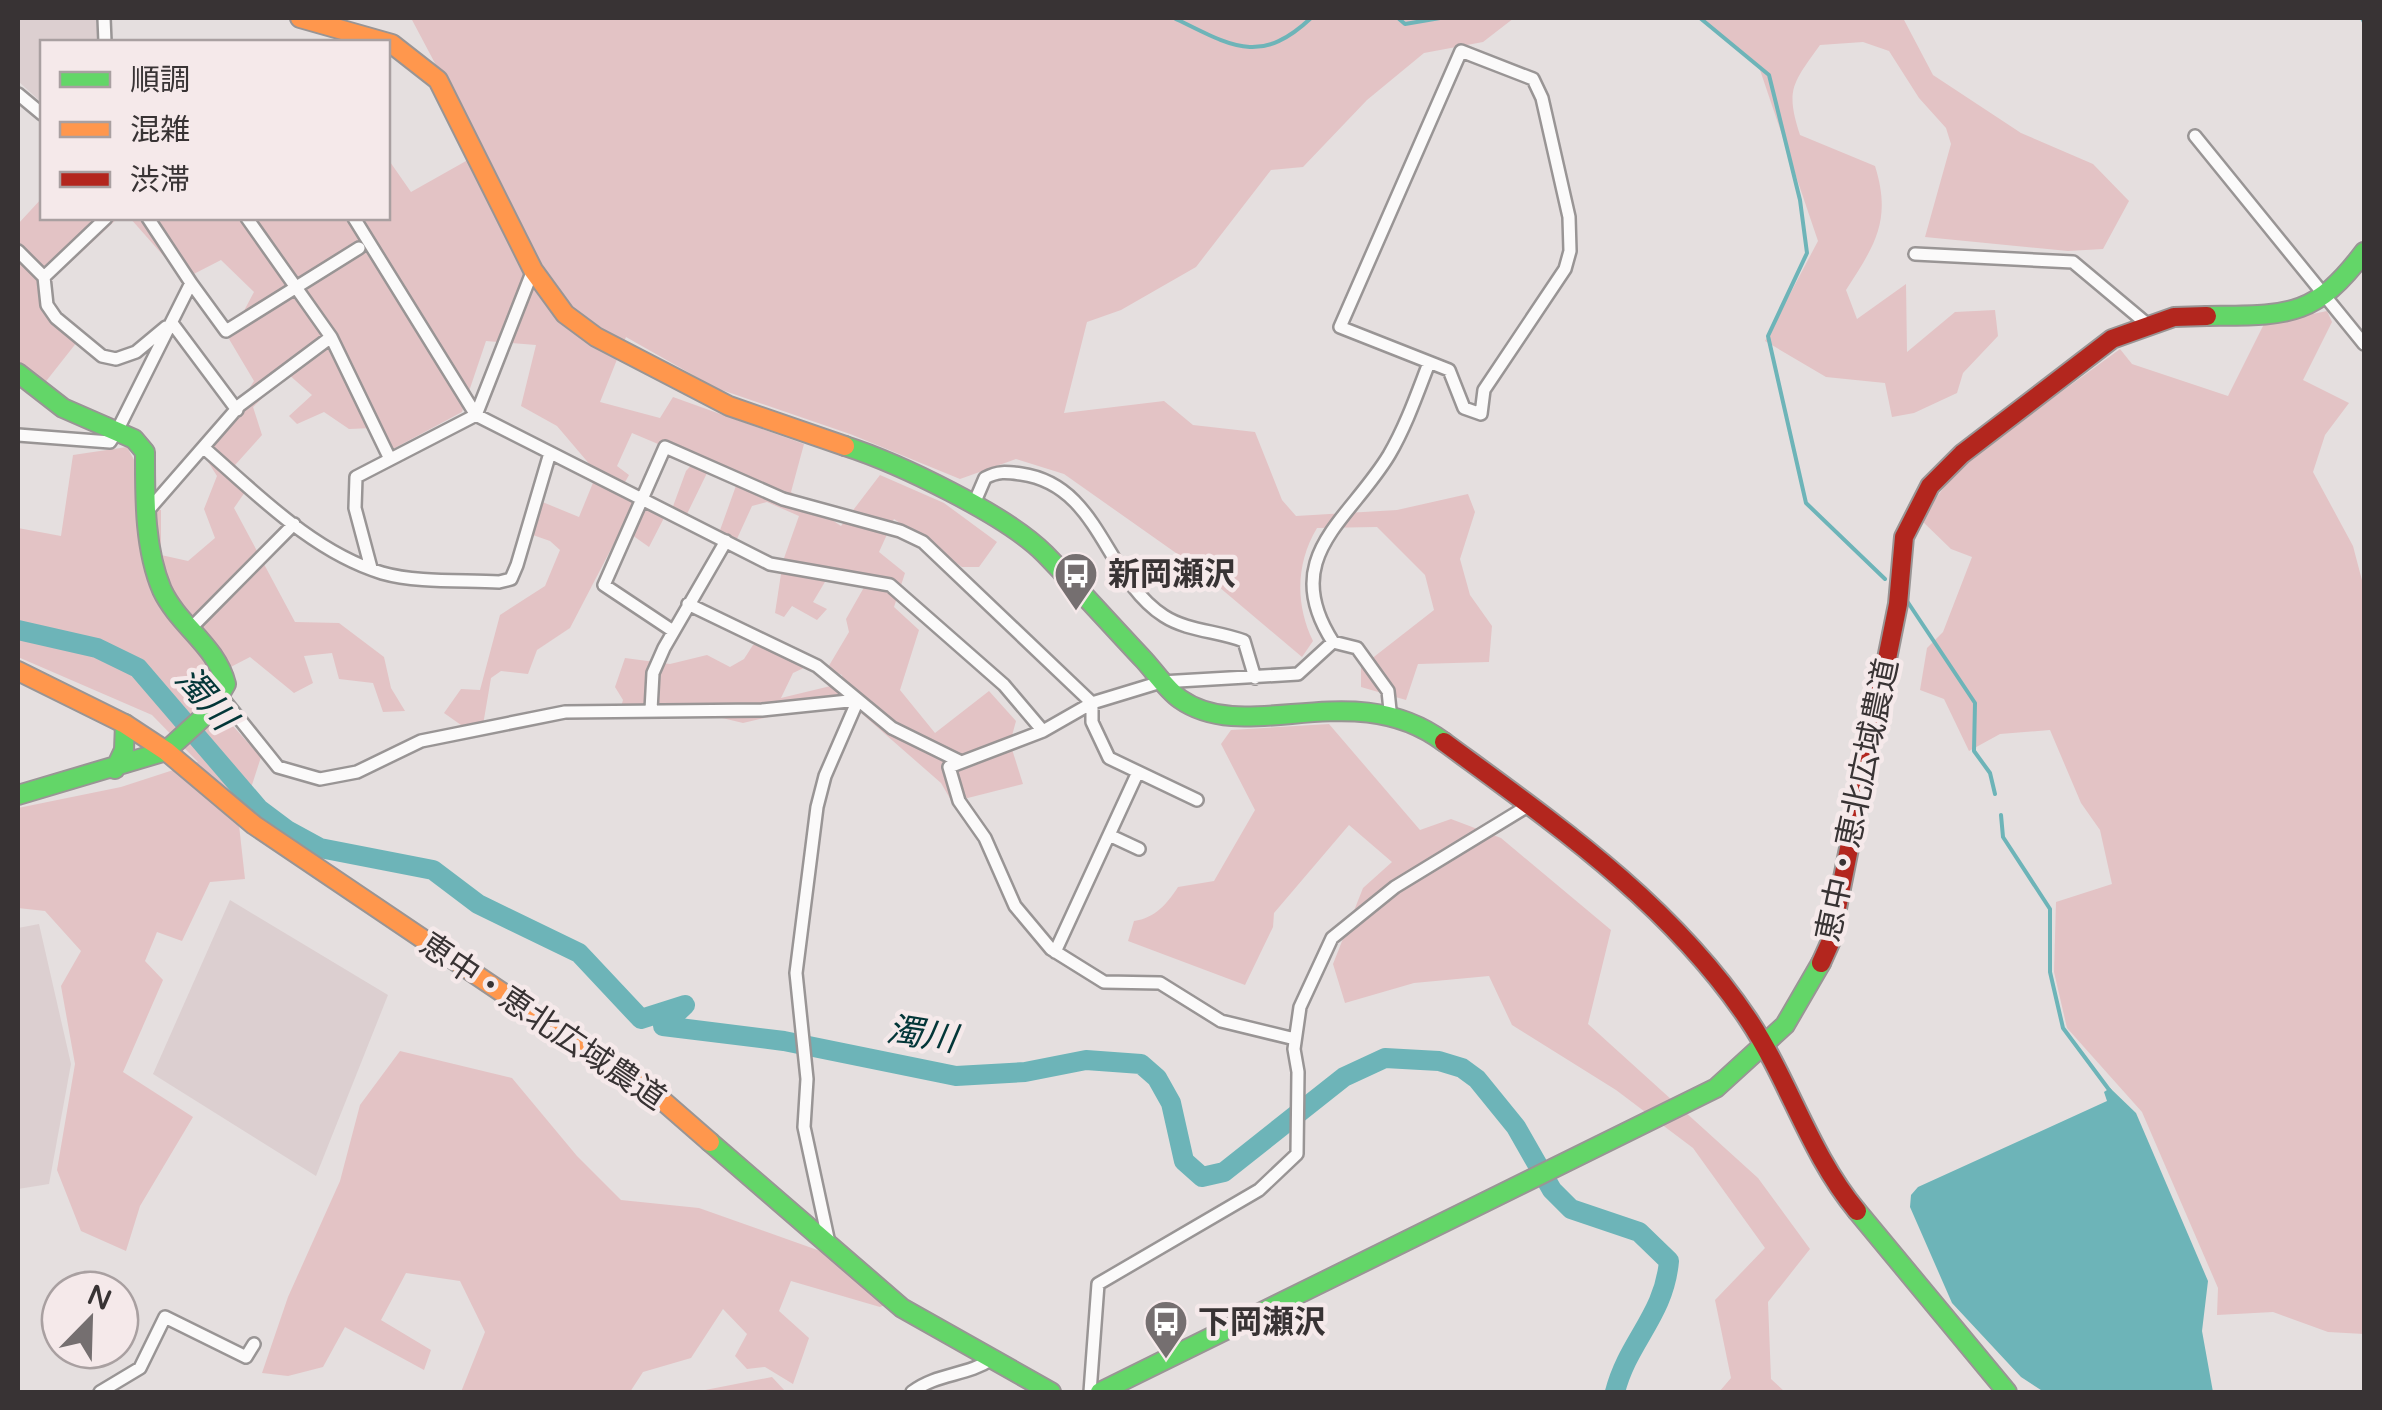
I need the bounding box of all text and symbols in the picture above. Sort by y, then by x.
legend [40,40,390,220]
text: 順調 [130,62,190,99]
text: 混雑 [130,112,190,149]
text: 渋滞 [130,162,190,199]
bus stop icon: 新岡瀬沢 [1053,551,1099,612]
place label: 新岡瀬沢 [1108,556,1236,594]
street label: 恵中・恵北広域農道 [1809,655,1907,945]
water label: 濁川 [166,658,247,742]
street label: 恵中・恵北広域農道 [412,926,672,1118]
water label: 濁川 [884,1009,964,1062]
north arrow [40,1270,140,1370]
text: N [82,1278,116,1318]
bus stop icon: 下岡瀬沢 [1143,1299,1189,1360]
place label: 下岡瀬沢 [1198,1304,1326,1342]

